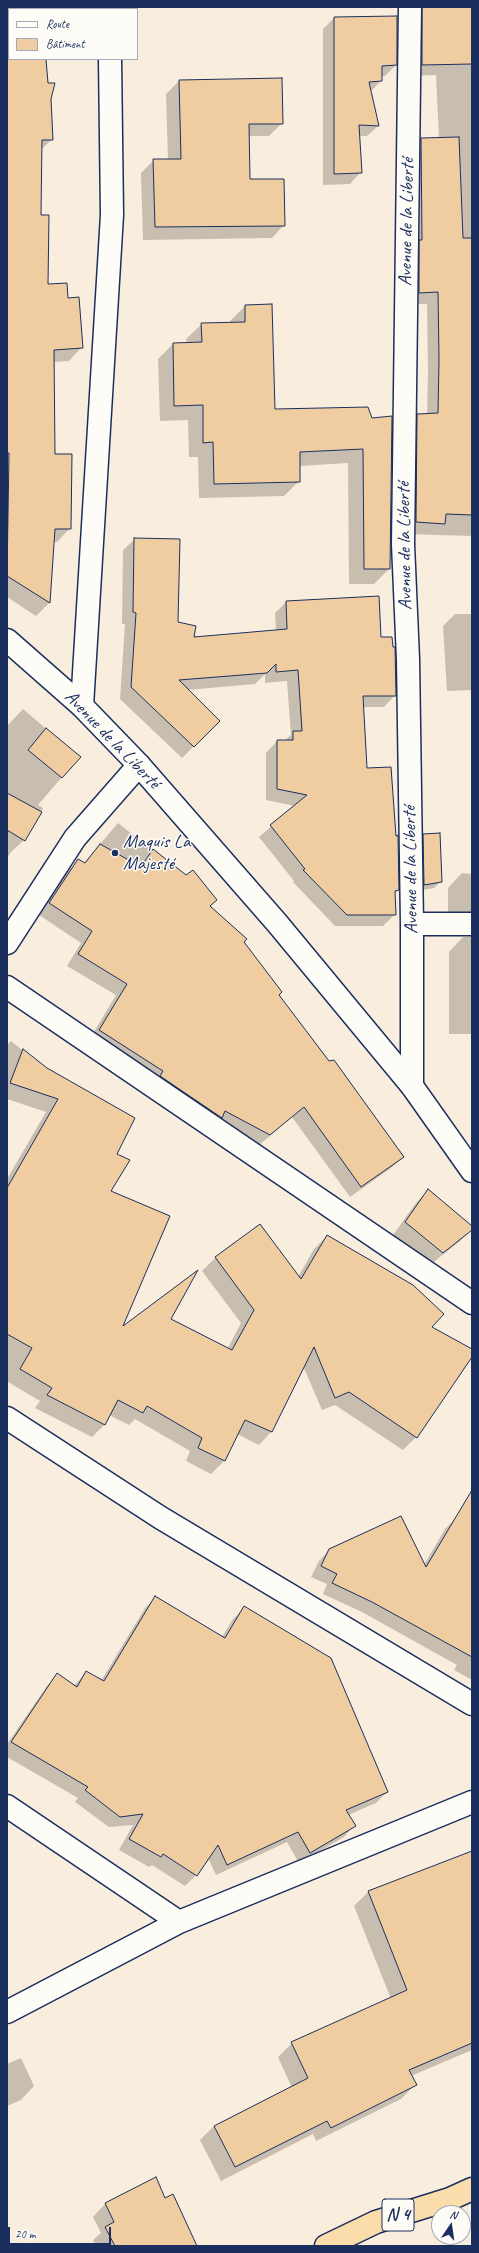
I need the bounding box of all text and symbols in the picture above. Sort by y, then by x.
legend [8,8,138,60]
text: Route [46,16,69,32]
text: Bâtiment [46,36,84,52]
street label: Avenue de la Liberté [394,158,420,286]
street label: Avenue de la Liberté [392,482,418,610]
street label: Avenue de la Liberté [59,686,165,794]
street label: Avenue de la Liberté [398,806,424,934]
place label: Maquis La Majesté [123,831,190,875]
marker: Maquis La Majesté [110,848,120,858]
road number: N 4 [382,2199,414,2231]
north arrow [431,2205,471,2245]
text: N [449,2207,458,2222]
scale bar [10,2219,113,2245]
text: 20 m [15,2226,35,2242]

